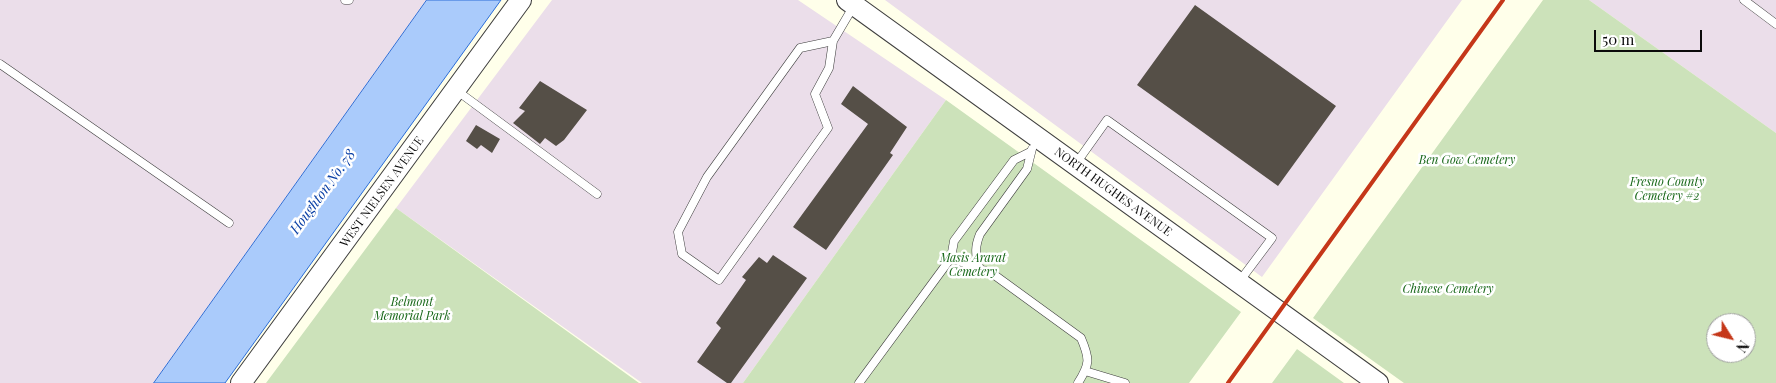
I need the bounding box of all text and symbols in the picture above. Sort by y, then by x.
scale bar [1596,20,1704,52]
text: 50 m [1602,29,1634,49]
street label: WEST NIELSEN AVENUE [337,134,427,250]
street label: NORTH HUGHES AVENUE [1051,145,1175,239]
water label: Houghton No. 78 [287,147,359,237]
park label: Ben Gow Cemetery [1419,153,1515,167]
park label: Fresno County Cemetery #2 [1630,175,1704,203]
park label: Masis Ararat Cemetery [940,251,1006,279]
park label: Chinese Cemetery [1402,282,1494,296]
park label: Belmont Memorial Park [374,295,450,323]
north arrow [1706,313,1756,363]
text: N [1732,337,1753,356]

